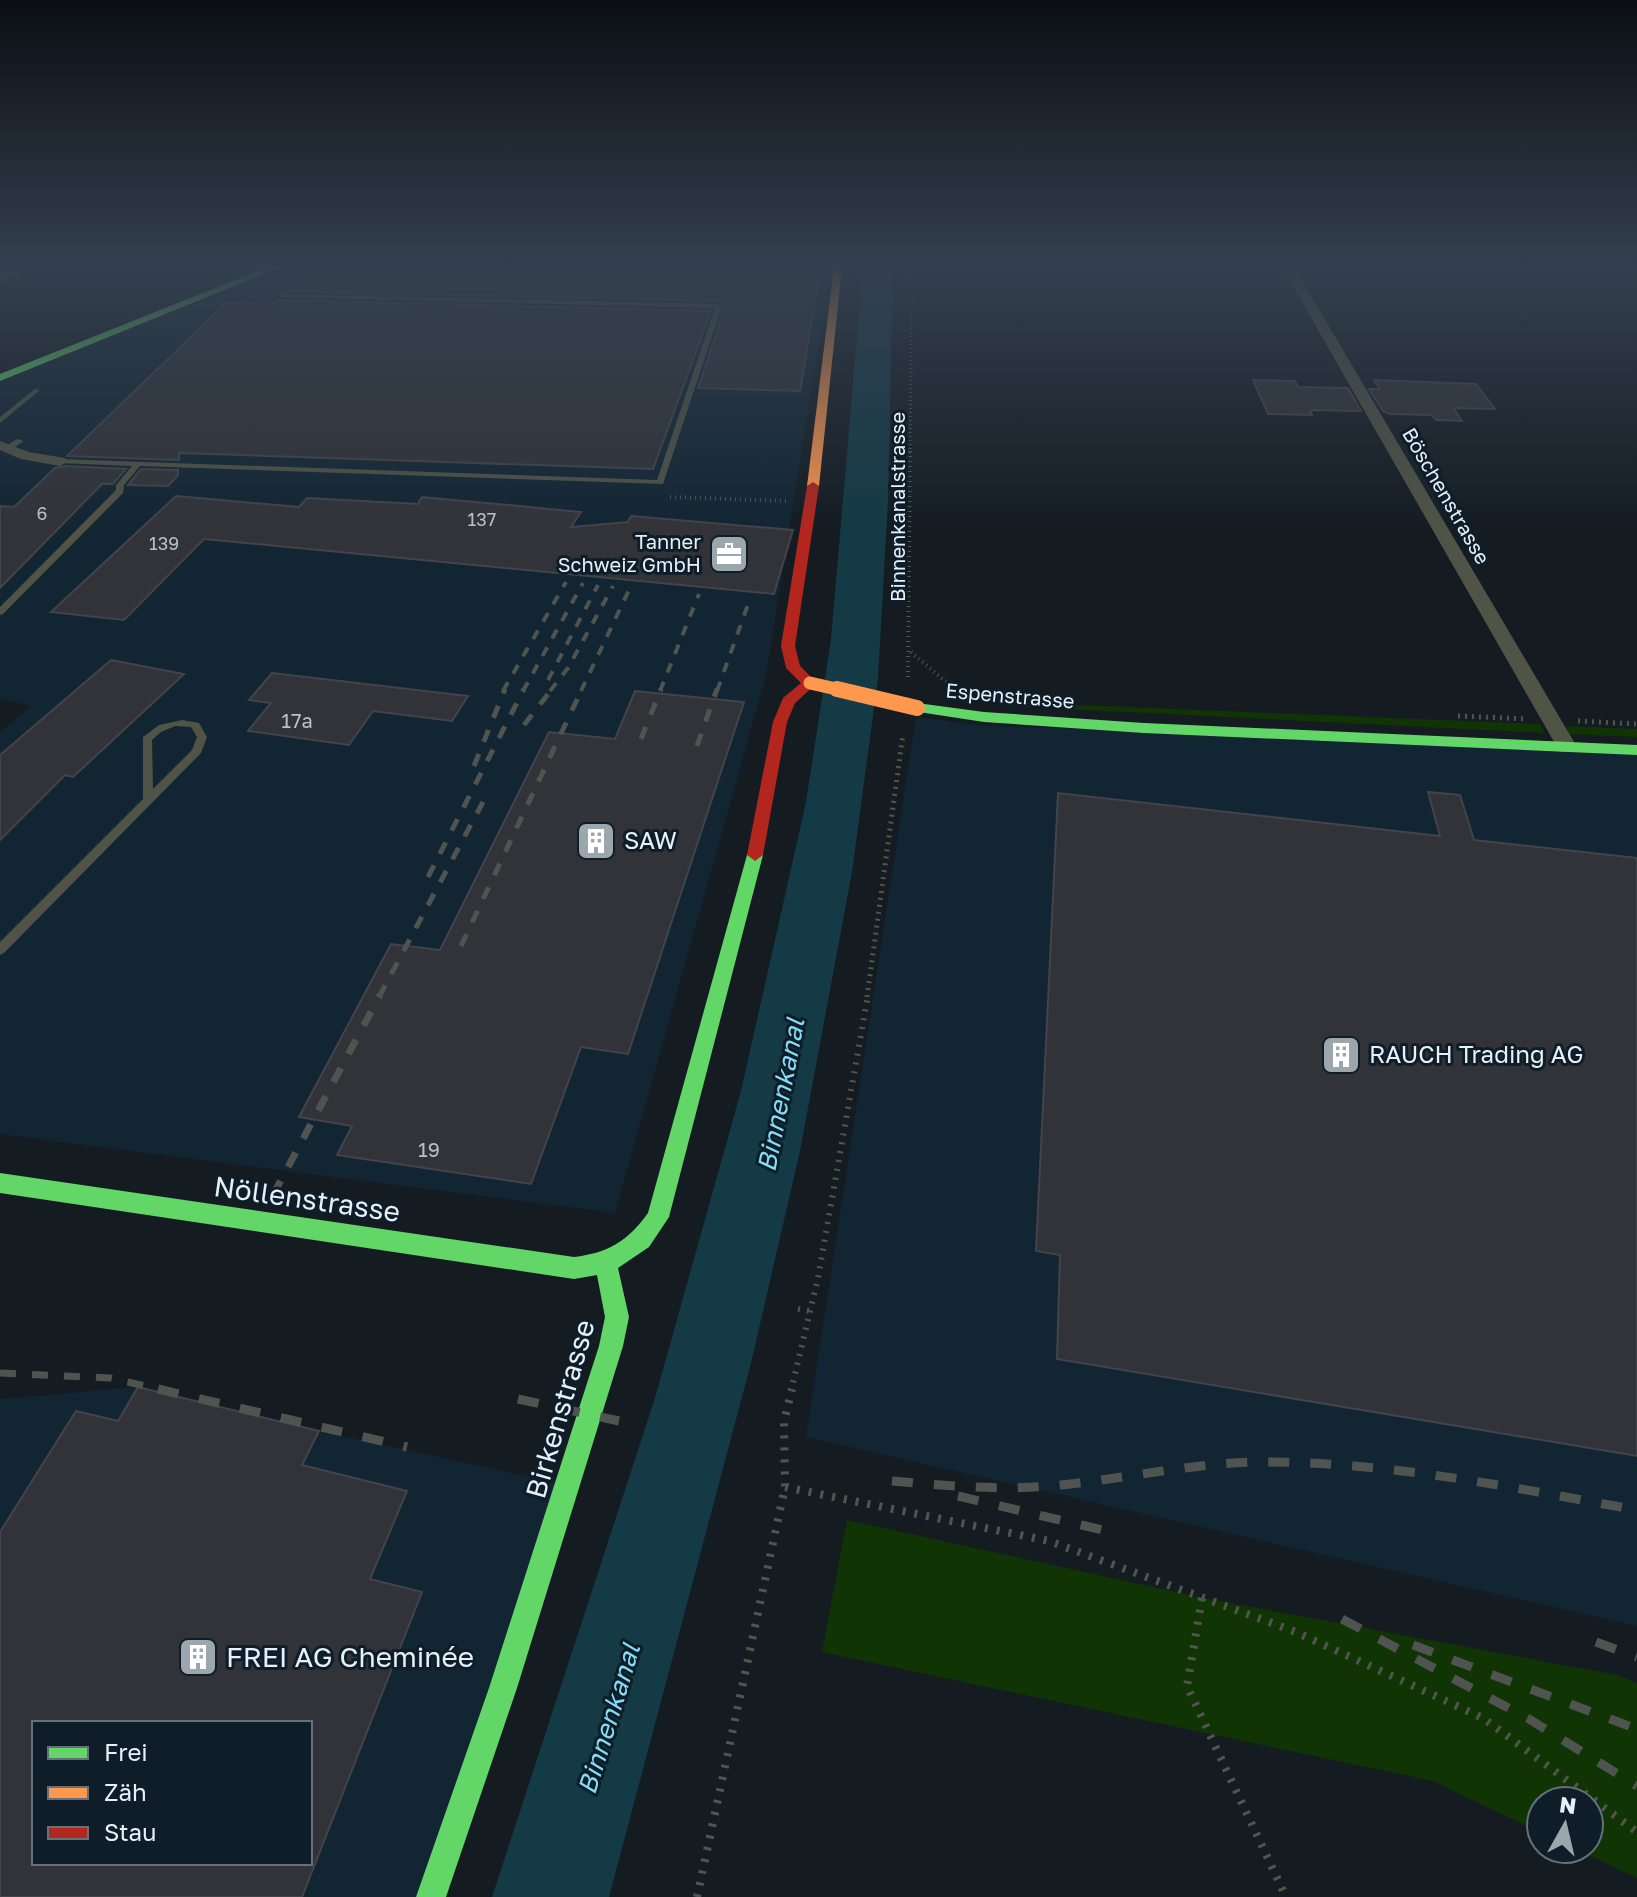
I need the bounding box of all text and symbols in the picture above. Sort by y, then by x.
street label: Binnenkanalstrasse [885,412,909,602]
street label: Böschenstrasse [1398,423,1496,568]
house number: 6 [37,502,47,524]
house number: 137 [468,508,496,530]
place label: Tanner Schweiz GmbH [558,529,701,576]
house number: 139 [149,532,179,554]
office icon: Tanner Schweiz GmbH [708,533,750,575]
street label: Espenstrasse [945,677,1076,713]
house number: 17a [281,708,313,732]
building icon: SAW [575,820,617,862]
place label: SAW [624,825,677,854]
water label: Binnenkanal [750,1014,811,1174]
building icon: RAUCH Trading AG [1320,1034,1362,1076]
place label: RAUCH Trading AG [1369,1039,1583,1068]
house number: 19 [418,1137,440,1161]
street label: Nöllenstrasse [212,1169,402,1228]
street label: Birkenstrasse [518,1316,601,1502]
building icon: FREI AG Cheminée [177,1636,219,1678]
water label: Binnenkanal [571,1638,647,1798]
place label: FREI AG Cheminée [226,1640,474,1673]
legend [32,1721,312,1865]
text: Frei [104,1737,148,1766]
text: Zäh [104,1777,147,1806]
north arrow [1525,1785,1605,1865]
text: N [1558,1790,1578,1819]
text: Stau [104,1817,157,1846]

